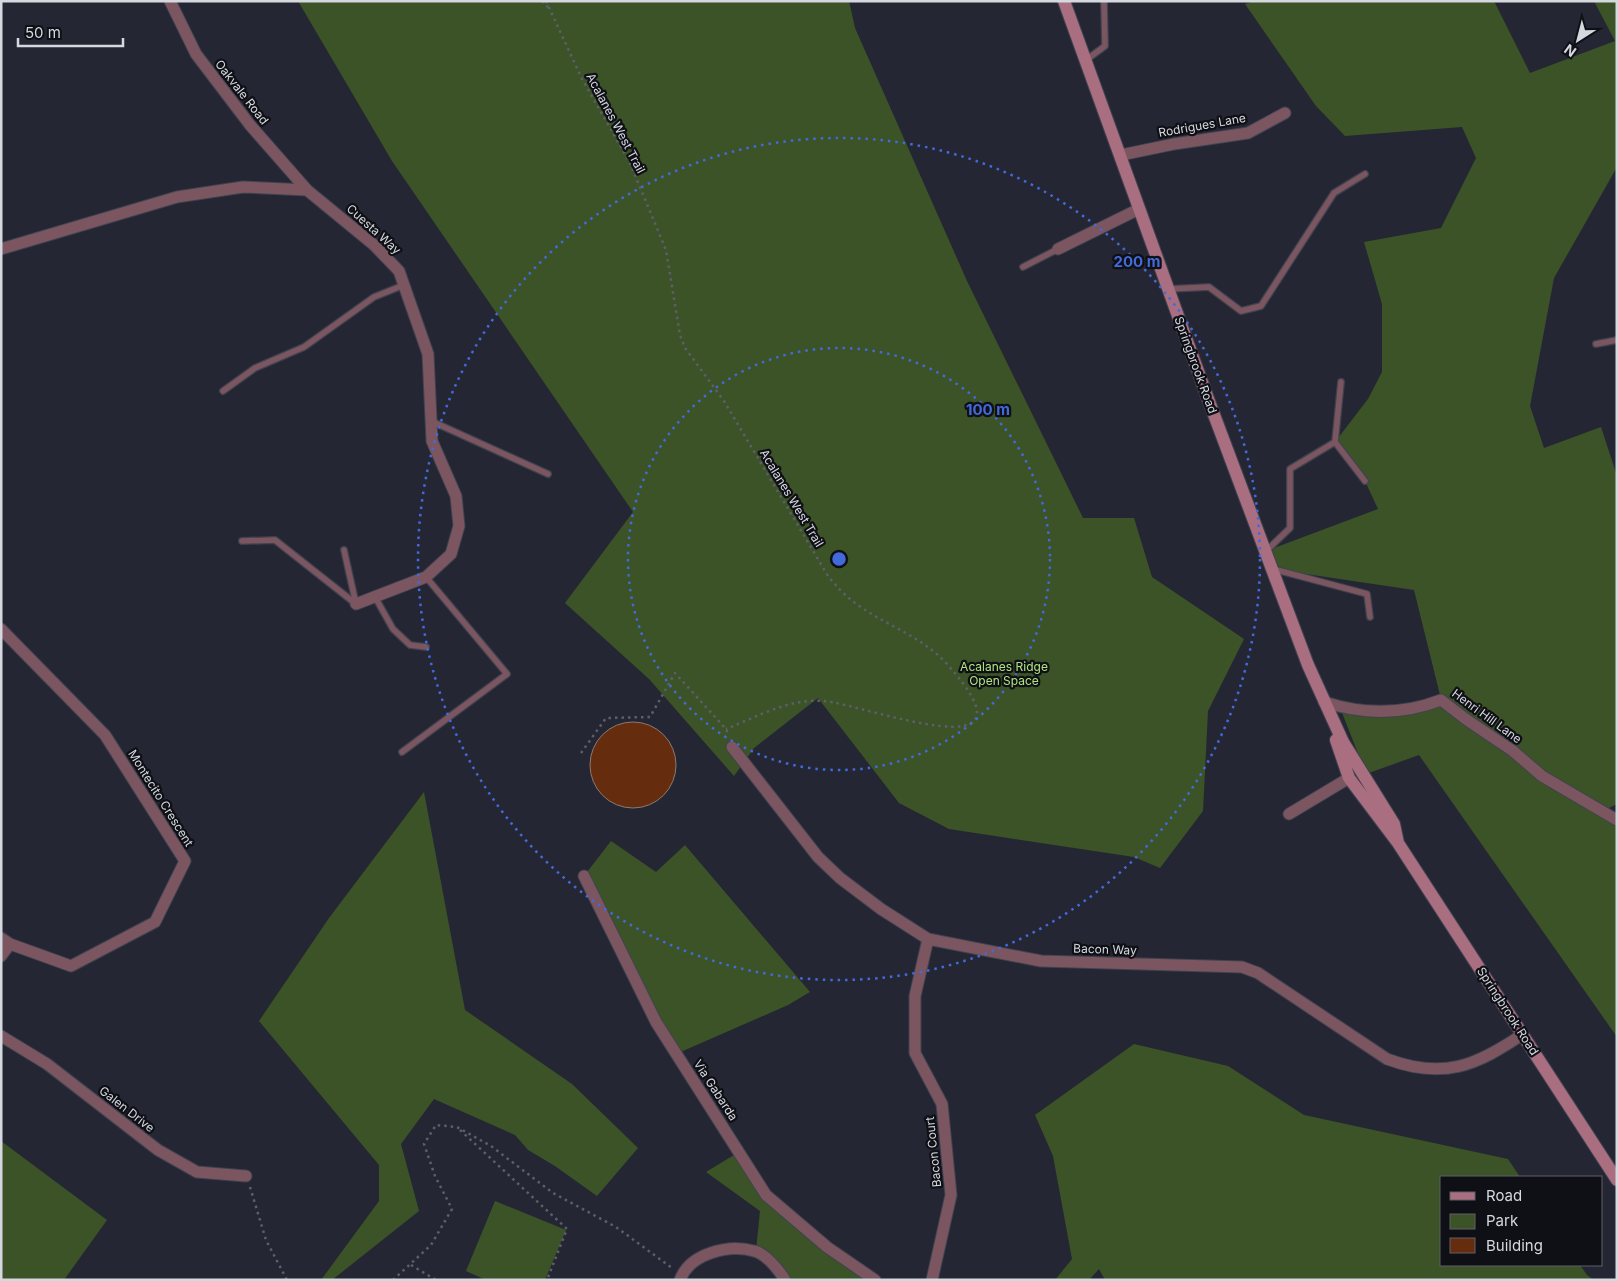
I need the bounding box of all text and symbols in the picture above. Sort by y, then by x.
scale bar [18,15,122,47]
north arrow [1553,15,1603,65]
text: 50 m [25,23,61,42]
text: N [1561,41,1579,61]
street label: Oakvale Road [212,57,272,127]
street label: Acalanes West Trail [583,70,649,176]
street label: Rodrigues Lane [1157,110,1247,140]
street label: Cuesta Way [344,201,404,257]
text: 200 m [1114,252,1160,271]
street label: Springbrook Road [1171,314,1221,416]
text: 100 m [966,400,1010,419]
street label: Acalanes West Trail [757,446,827,550]
centre of rings [830,550,848,568]
park label: Acalanes Ridge Open Space [960,659,1048,688]
street label: Henri Hill Lane [1449,686,1525,746]
street label: Montecito Crescent [125,747,197,849]
street label: Bacon Way [1073,940,1137,958]
street label: Springbrook Road [1474,964,1542,1058]
street label: Via Gabarda [691,1057,741,1123]
street label: Galen Drive [96,1083,158,1135]
street label: Bacon Court [922,1116,944,1188]
legend [1440,1176,1603,1266]
text: Road [1486,1186,1522,1205]
text: Park [1486,1211,1519,1230]
text: Building [1486,1236,1543,1255]

